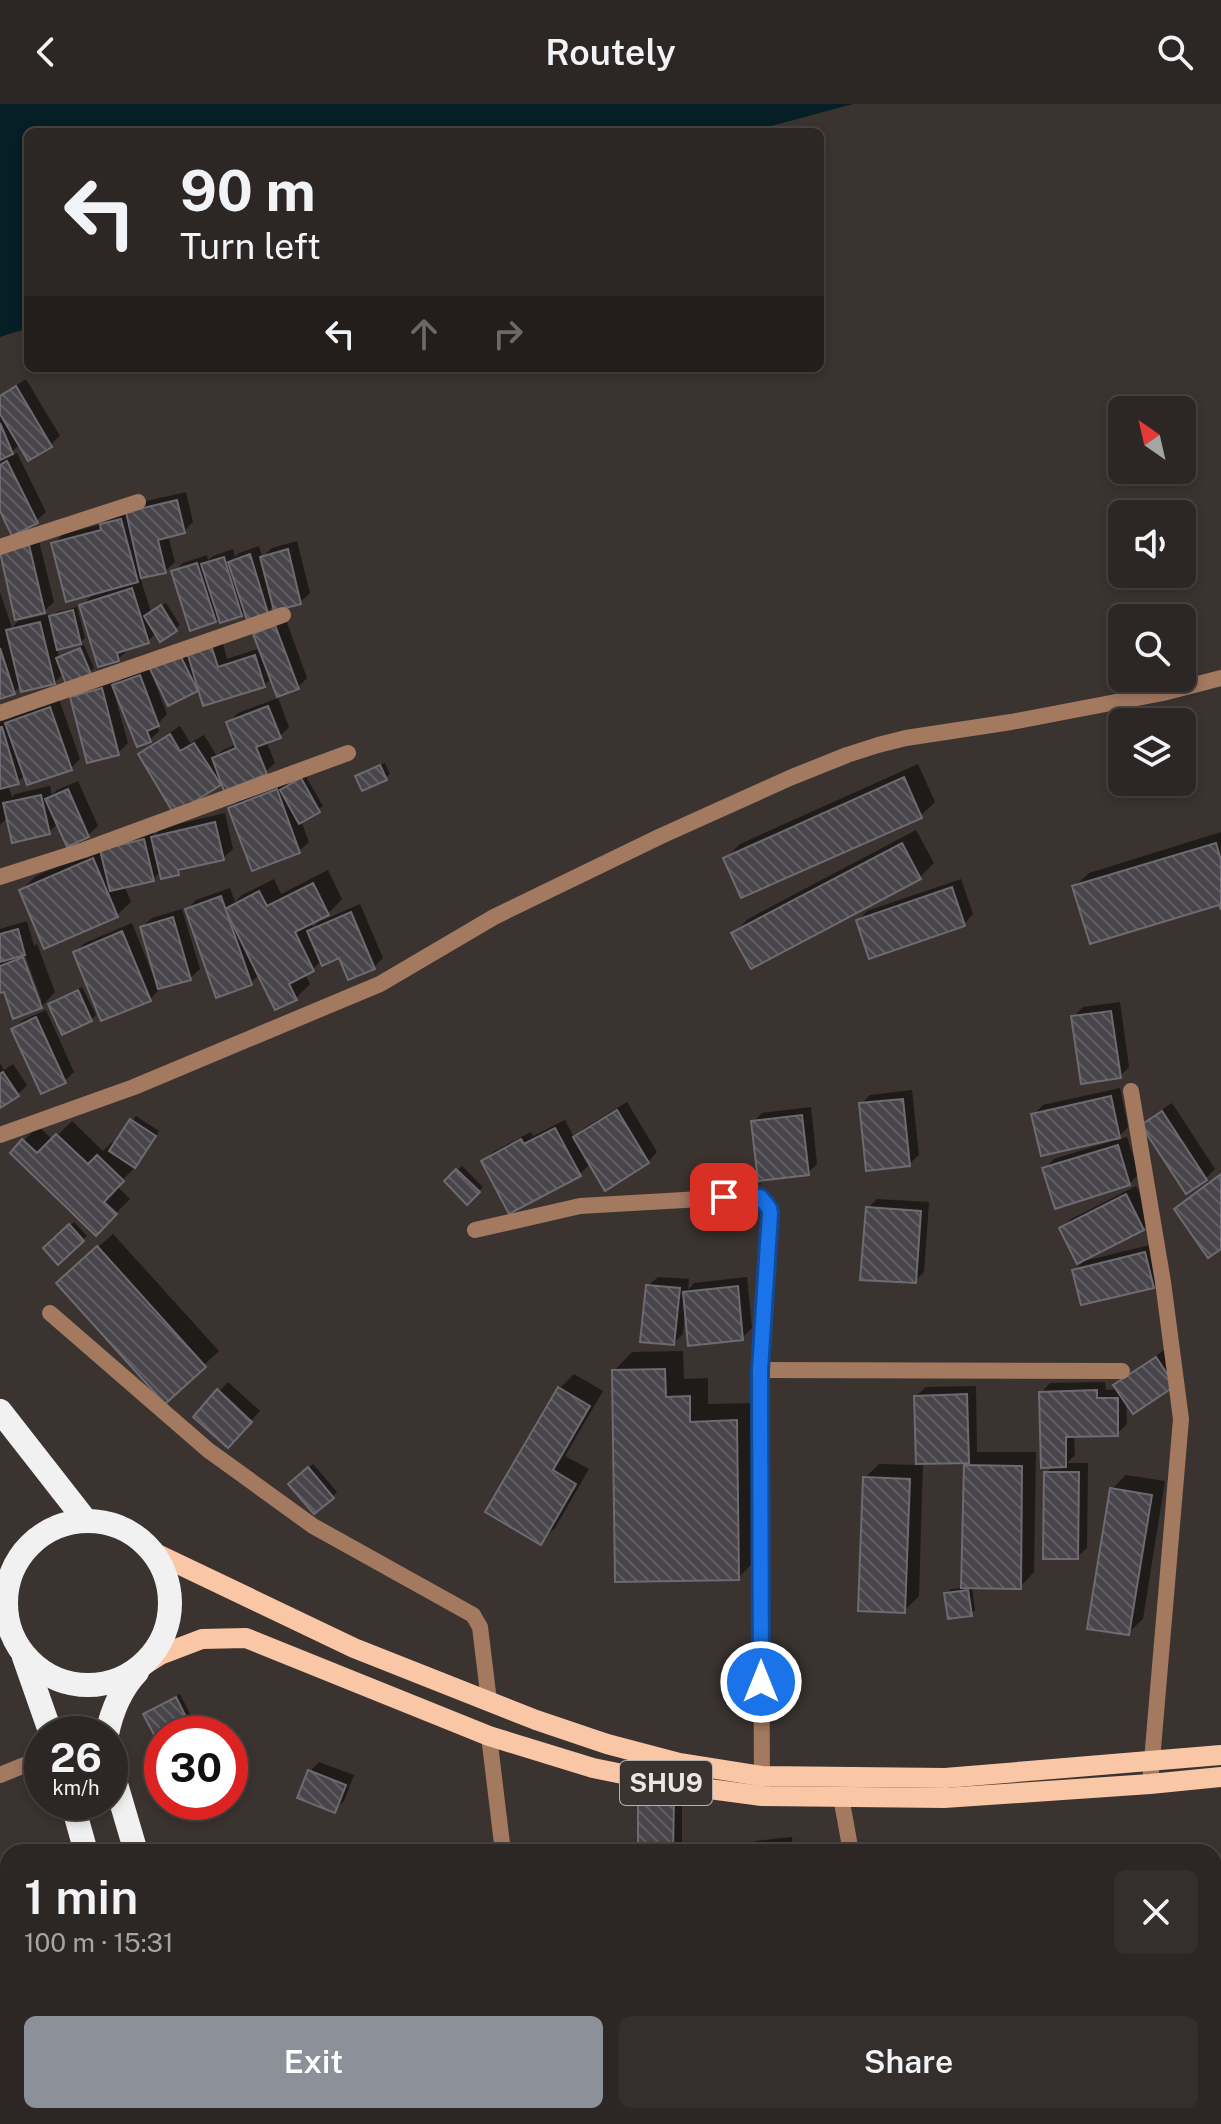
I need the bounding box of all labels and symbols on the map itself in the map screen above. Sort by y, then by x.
north arrow [1108,396,1196,484]
pin [690,1163,758,1231]
position arrow [719,1640,803,1724]
speed limit sign: 30 [144,1716,248,1820]
road number: SHU9 [620,1761,712,1805]

